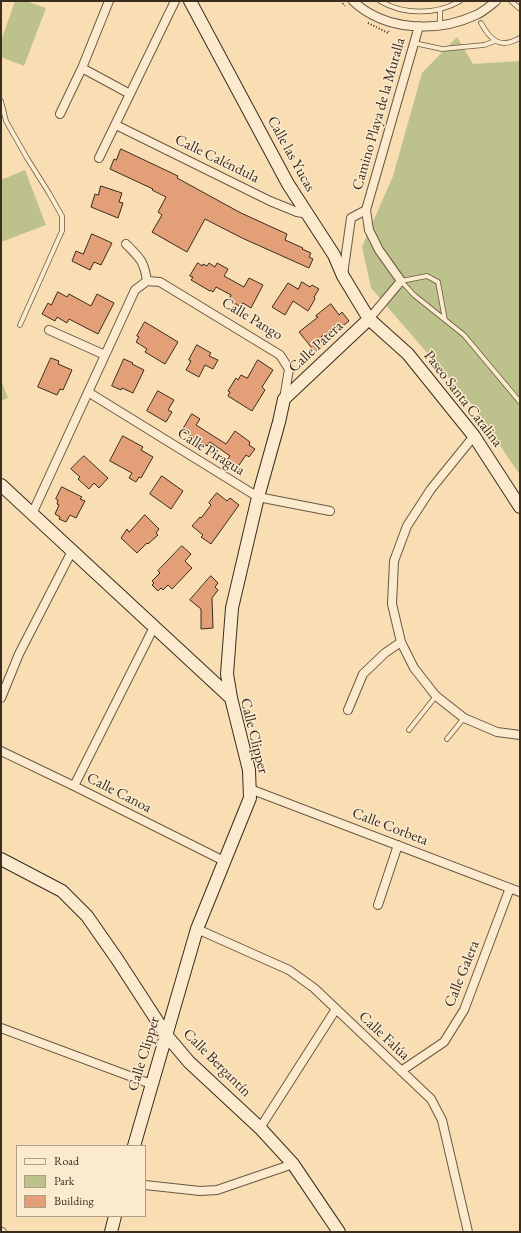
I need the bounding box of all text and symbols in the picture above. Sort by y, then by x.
street label: Camino Playa de la Muralla [349,36,409,192]
street label: Calle las Yucas [263,113,319,195]
street label: Calle Caléndula [172,131,262,187]
street label: Calle Pango [218,294,286,344]
street label: Calle Patera [285,317,347,377]
street label: Paseo Santa Catalina [420,347,506,451]
street label: Calle Piragua [174,424,248,480]
street label: Calle Clipper [236,696,272,776]
street label: Calle Canoa [84,769,154,817]
street label: Calle Corbeta [349,804,431,850]
street label: Calle Galera [441,938,483,1010]
street label: Calle Falúa [355,1008,413,1064]
street label: Calle Clipper [124,1015,164,1093]
street label: Calle Bergantín [179,1025,255,1101]
legend [16,1145,146,1217]
text: Road [54,1153,79,1169]
text: Park [54,1173,74,1189]
text: Building [54,1193,94,1209]

